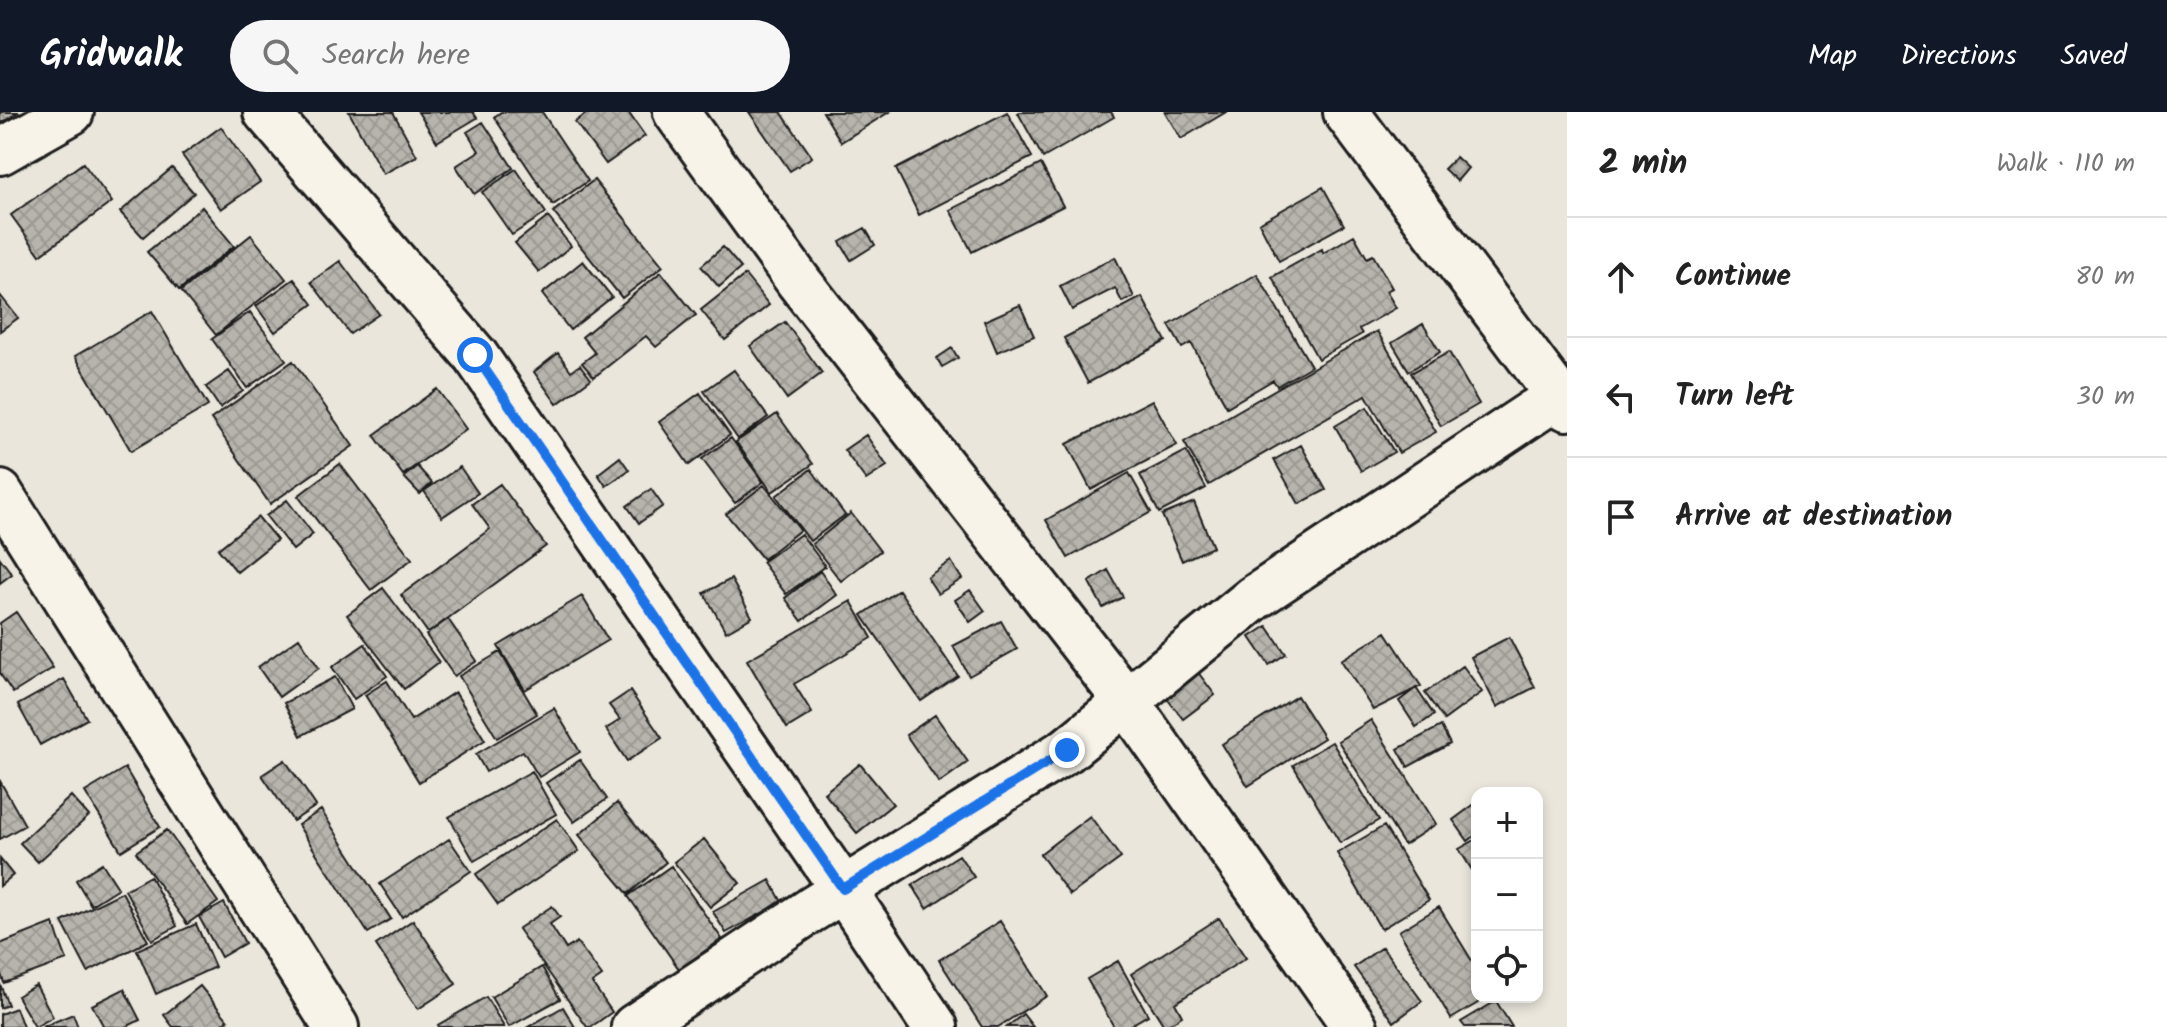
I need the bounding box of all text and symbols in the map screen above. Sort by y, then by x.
search box [230,20,790,92]
text: Gridwalk [40,26,182,86]
text: Search here [322,32,470,80]
icon: search [258,34,302,78]
text: Map [1808,34,1857,79]
text: Directions [1901,34,2017,79]
text: Saved [2061,34,2127,79]
text: 2 min [1599,137,1687,191]
text: Walk · 110 m [1996,143,2135,185]
text: Continue [1675,253,1791,301]
icon: ahead [1599,255,1643,299]
text: 80 m [2075,256,2135,298]
route start [457,337,493,373]
text: Turn left [1675,373,1794,421]
icon: left [1599,375,1643,419]
text: 30 m [2076,376,2135,418]
text: Arrive at destination [1675,493,1952,541]
icon: arrive [1599,495,1643,539]
route end [1049,732,1085,768]
map controls [1471,787,1543,1003]
button: + [1471,787,1543,859]
button: − [1471,859,1543,931]
button: locate [1471,931,1543,1003]

